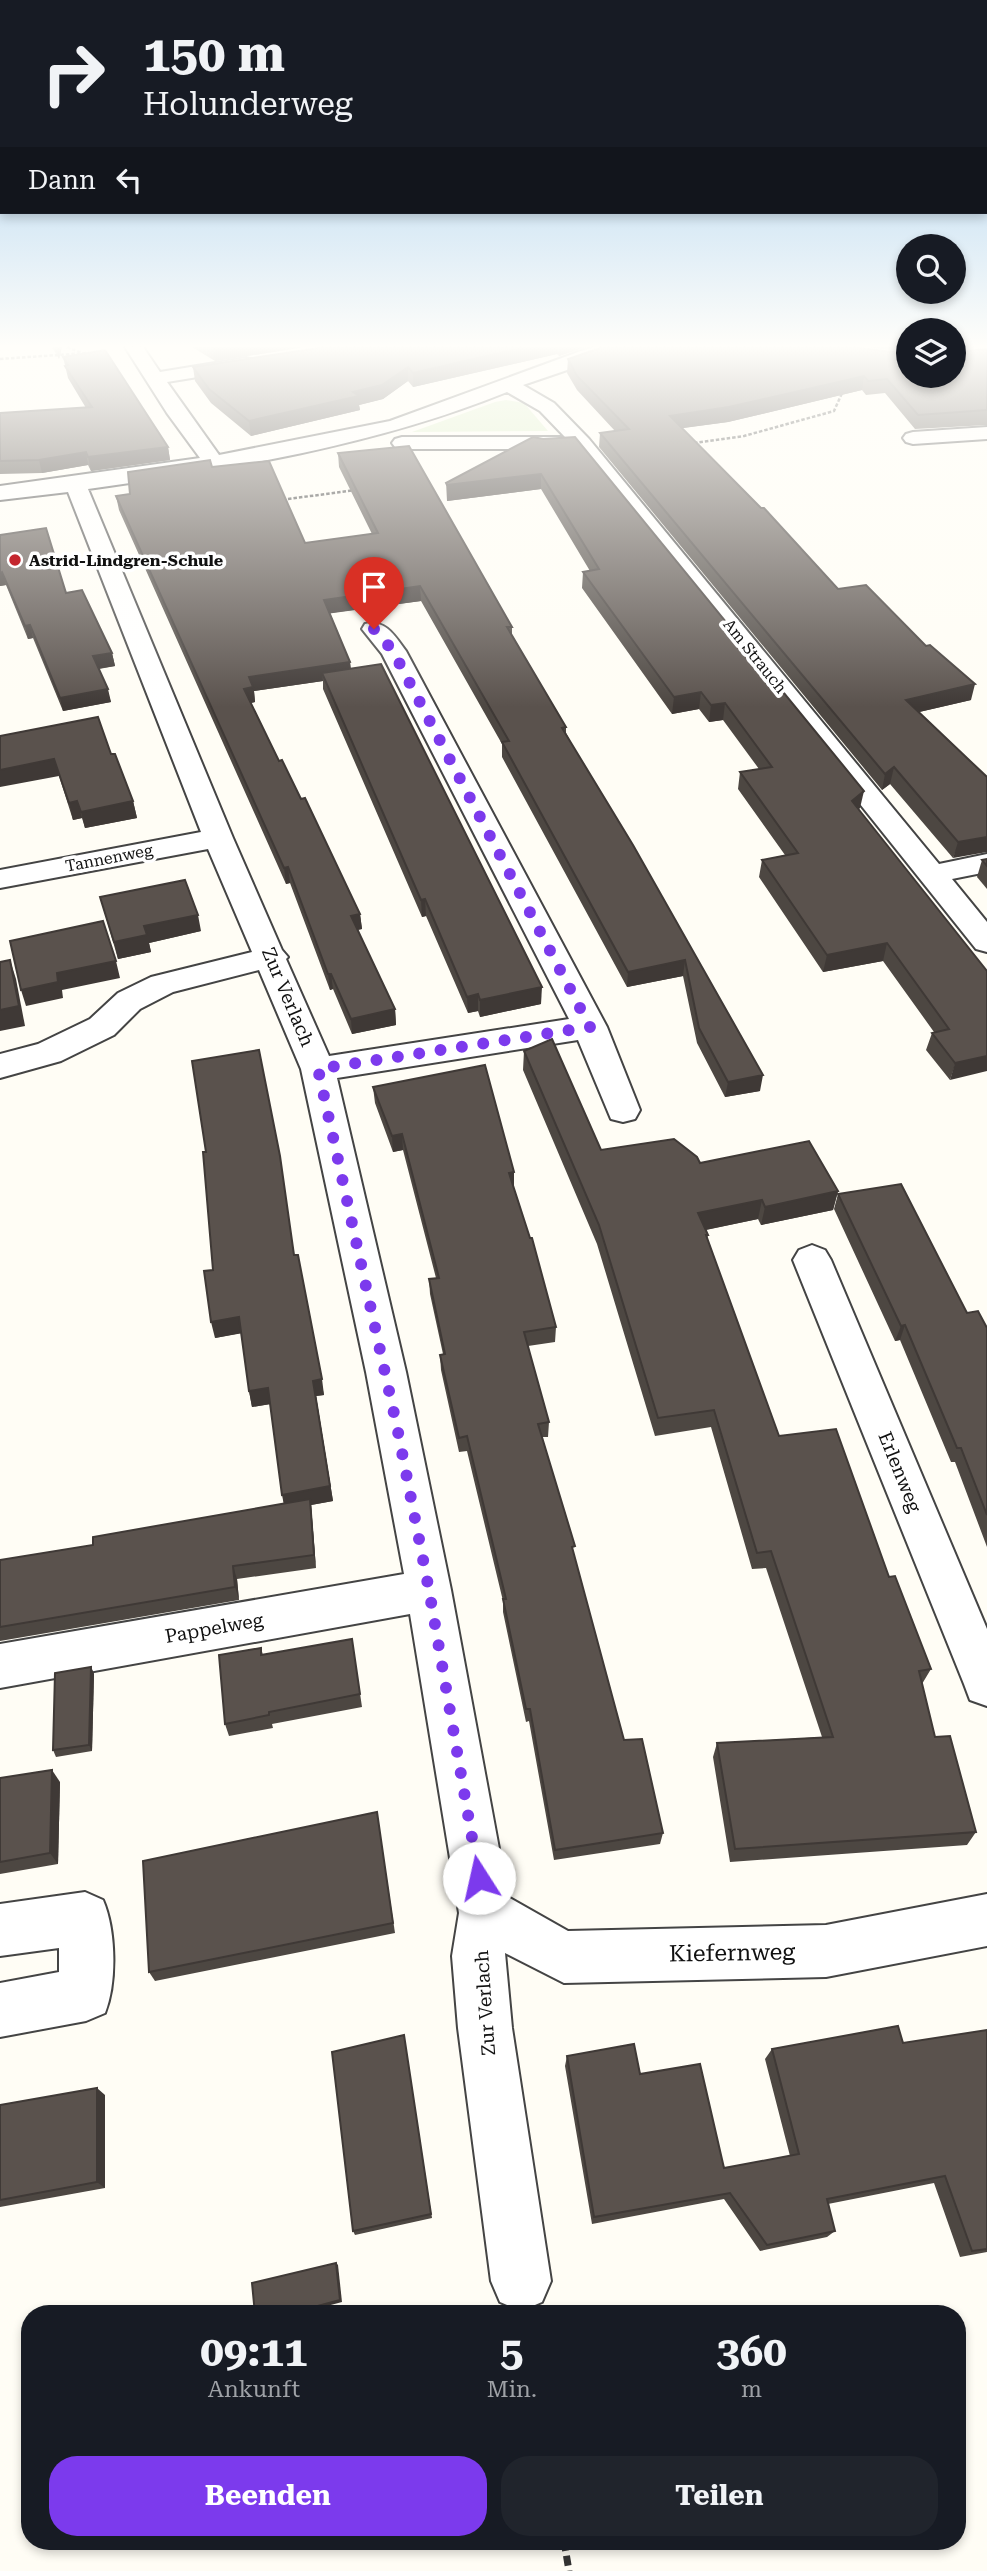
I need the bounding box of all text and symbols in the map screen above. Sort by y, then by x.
text: 150 m [143,26,285,83]
icon: right [28,28,119,119]
text: Holunderweg [143,85,353,123]
icon: left [110,161,148,199]
text: Dann [28,165,96,195]
map controls [896,234,966,388]
button: search [896,234,966,304]
button: layers [896,318,966,388]
place label: Astrid-Lindgren-Schule [29,551,223,570]
marker: Astrid-Lindgren-Schule [7,552,23,568]
pin [344,557,404,629]
icon: arrive [355,568,393,606]
street label: Am Strauch [719,615,791,697]
street label: Tannenweg [64,840,155,876]
street label: Zur Verlach [257,944,319,1050]
street label: Erlenweg [873,1428,927,1516]
street label: Pappelweg [163,1608,265,1648]
position arrow [442,1841,516,1915]
street label: Kiefernweg [669,1938,795,1968]
street label: Zur Verlach [470,1950,500,2056]
text: 09:11 [200,2327,308,2376]
text: 5 [500,2327,524,2376]
text: 360 [716,2327,787,2376]
text: Ankunft [208,2376,300,2403]
text: Min. [487,2376,537,2403]
text: m [741,2376,762,2403]
button: Beenden [49,2456,487,2536]
button: Teilen [501,2456,938,2536]

